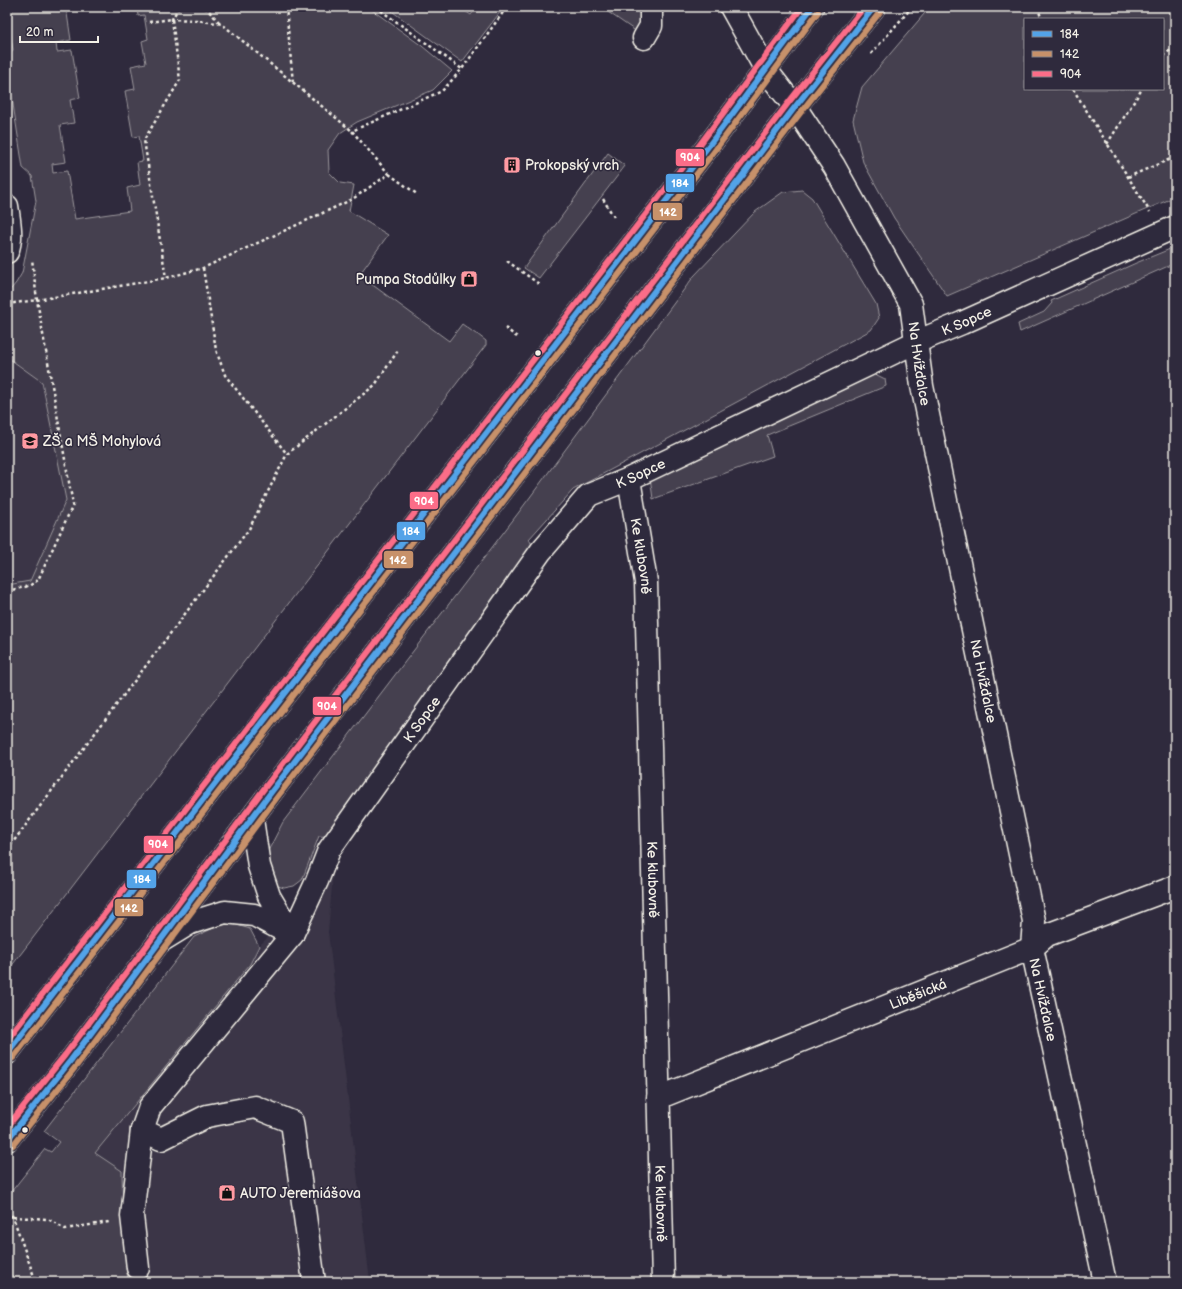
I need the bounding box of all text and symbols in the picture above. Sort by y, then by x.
scale bar [20,18,98,44]
legend [1024,18,1164,90]
text: 20 m [26,25,53,40]
text: 184 [1060,27,1080,42]
text: 142 [1060,47,1079,62]
text: 904 [1060,67,1082,82]
line badge: 904 [675,148,705,167]
text: 904 [680,151,700,164]
building icon: Prokopský vrch [502,155,522,175]
place label: Prokopský vrch [525,157,619,174]
line badge: 184 [665,173,695,193]
text: 184 [671,177,689,190]
line badge: 142 [652,202,683,221]
text: 142 [659,206,677,219]
shop icon: Pumpa Stodůlky [459,269,479,289]
place label: Pumpa Stodůlky [356,271,457,288]
street label: K Sopce [939,302,994,339]
street label: Na Hvížďalce [905,320,934,407]
unlabelled marker [533,348,543,358]
school or university icon: ZŠ a MŠ Mohylová [20,431,40,451]
place label: ZŠ a MŠ Mohylová [42,432,161,450]
street label: K Sopce [613,454,668,492]
line badge: 904 [409,491,439,510]
text: 904 [414,495,434,508]
street label: Ke klubovně [627,517,655,595]
line badge: 184 [396,521,426,541]
text: 184 [402,525,420,538]
line badge: 142 [383,550,414,569]
text: 142 [389,554,407,567]
street label: Na Hvížďalce [967,638,1001,724]
street label: K Sopce [399,693,444,746]
line badge: 904 [312,696,342,716]
text: 904 [317,700,337,713]
line badge: 904 [143,835,174,854]
text: 904 [148,838,168,851]
street label: Ke klubovně [644,841,663,918]
line badge: 184 [126,869,157,889]
text: 184 [133,873,151,886]
line badge: 142 [114,898,144,917]
text: 142 [120,902,138,915]
street label: Na Hvížďalce [1026,956,1061,1043]
street label: Liběšická [887,975,949,1013]
unlabelled marker [20,1125,30,1135]
street label: Ke klubovně [652,1165,671,1242]
shop icon: AUTO Jeremiášova [217,1183,237,1203]
place label: AUTO Jeremiášova [240,1185,361,1202]

